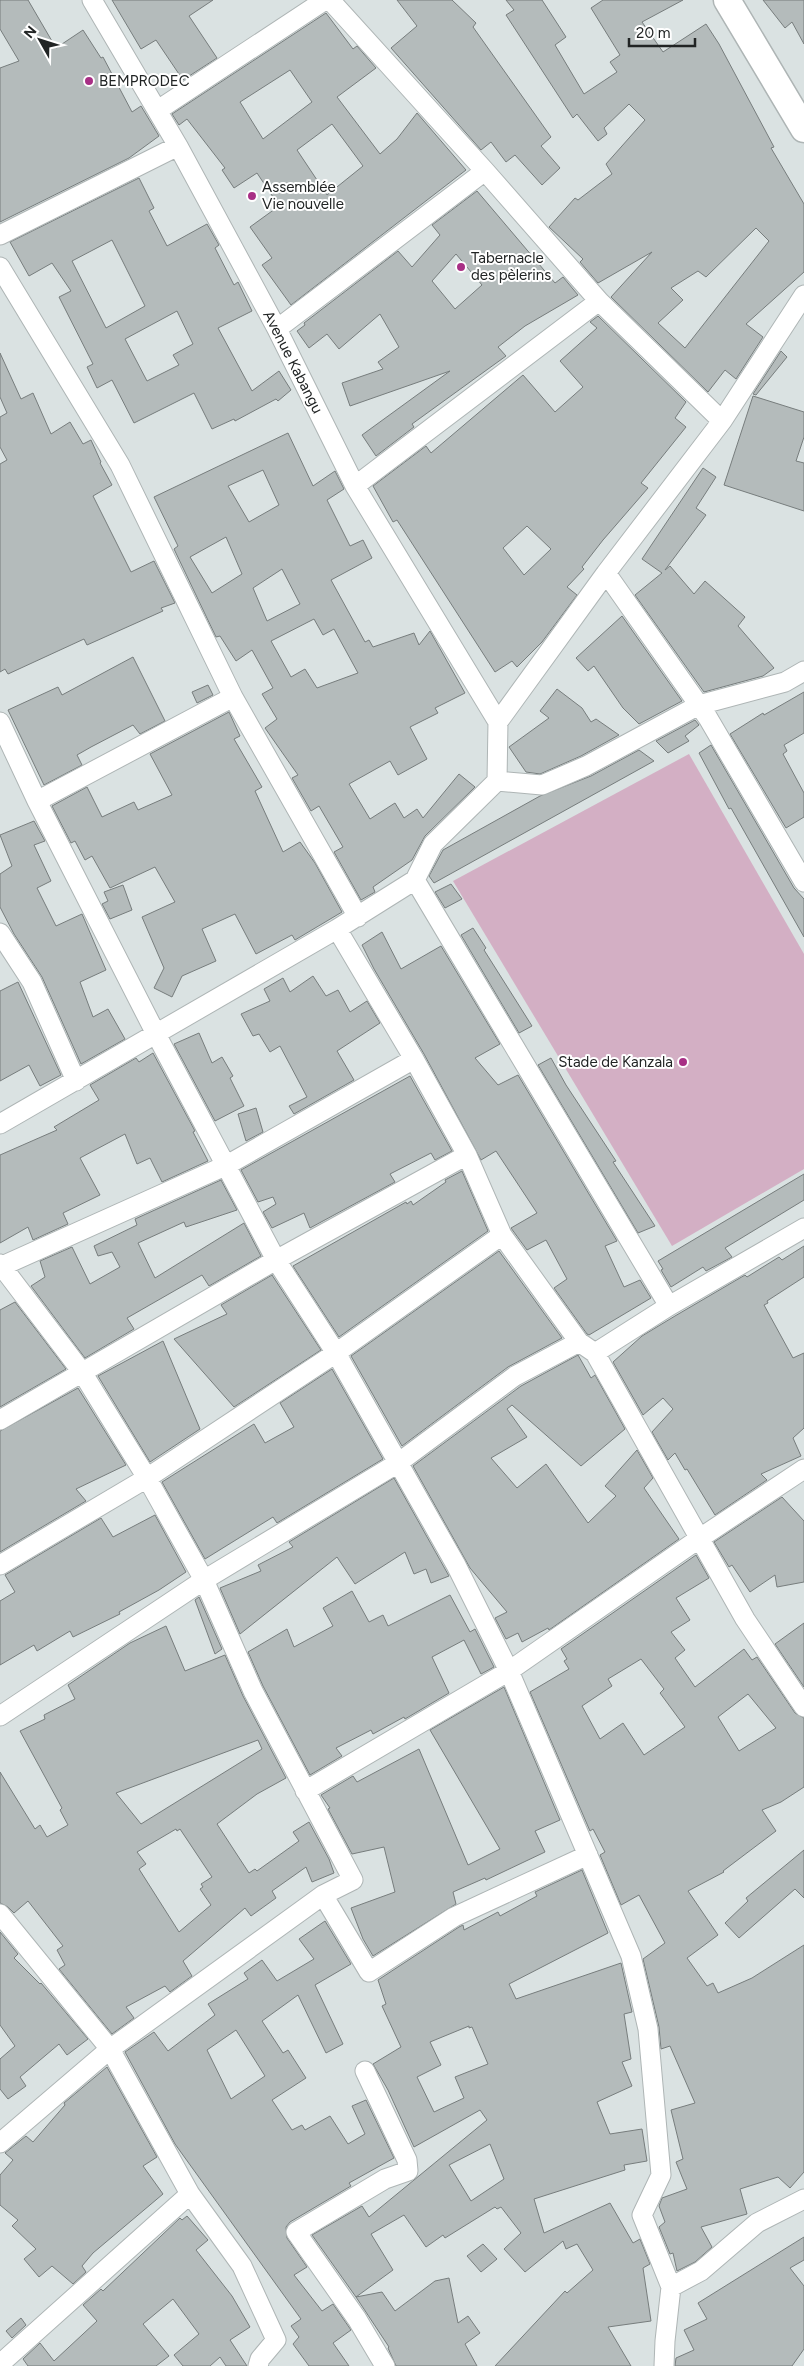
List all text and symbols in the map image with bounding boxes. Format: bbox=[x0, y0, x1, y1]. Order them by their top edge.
north arrow bbox=[15, 15, 65, 65]
scale bar bbox=[629, 15, 695, 47]
text: N bbox=[20, 23, 40, 42]
text: 20 m bbox=[636, 24, 670, 42]
place label: BEMPRODEC bbox=[99, 72, 190, 90]
marker: BEMPRODEC bbox=[83, 75, 95, 87]
place label: Assemblée Vie nouvelle bbox=[262, 178, 344, 213]
marker: Assemblée Vie nouvelle bbox=[246, 190, 258, 202]
place label: Tabernacle des pèlerins bbox=[471, 249, 551, 284]
marker: Tabernacle des pèlerins bbox=[455, 261, 467, 273]
street label: Avenue Kabangu bbox=[259, 308, 327, 416]
place label: Stade de Kanzala bbox=[558, 1053, 673, 1071]
marker: Stade de Kanzala bbox=[677, 1056, 689, 1068]

